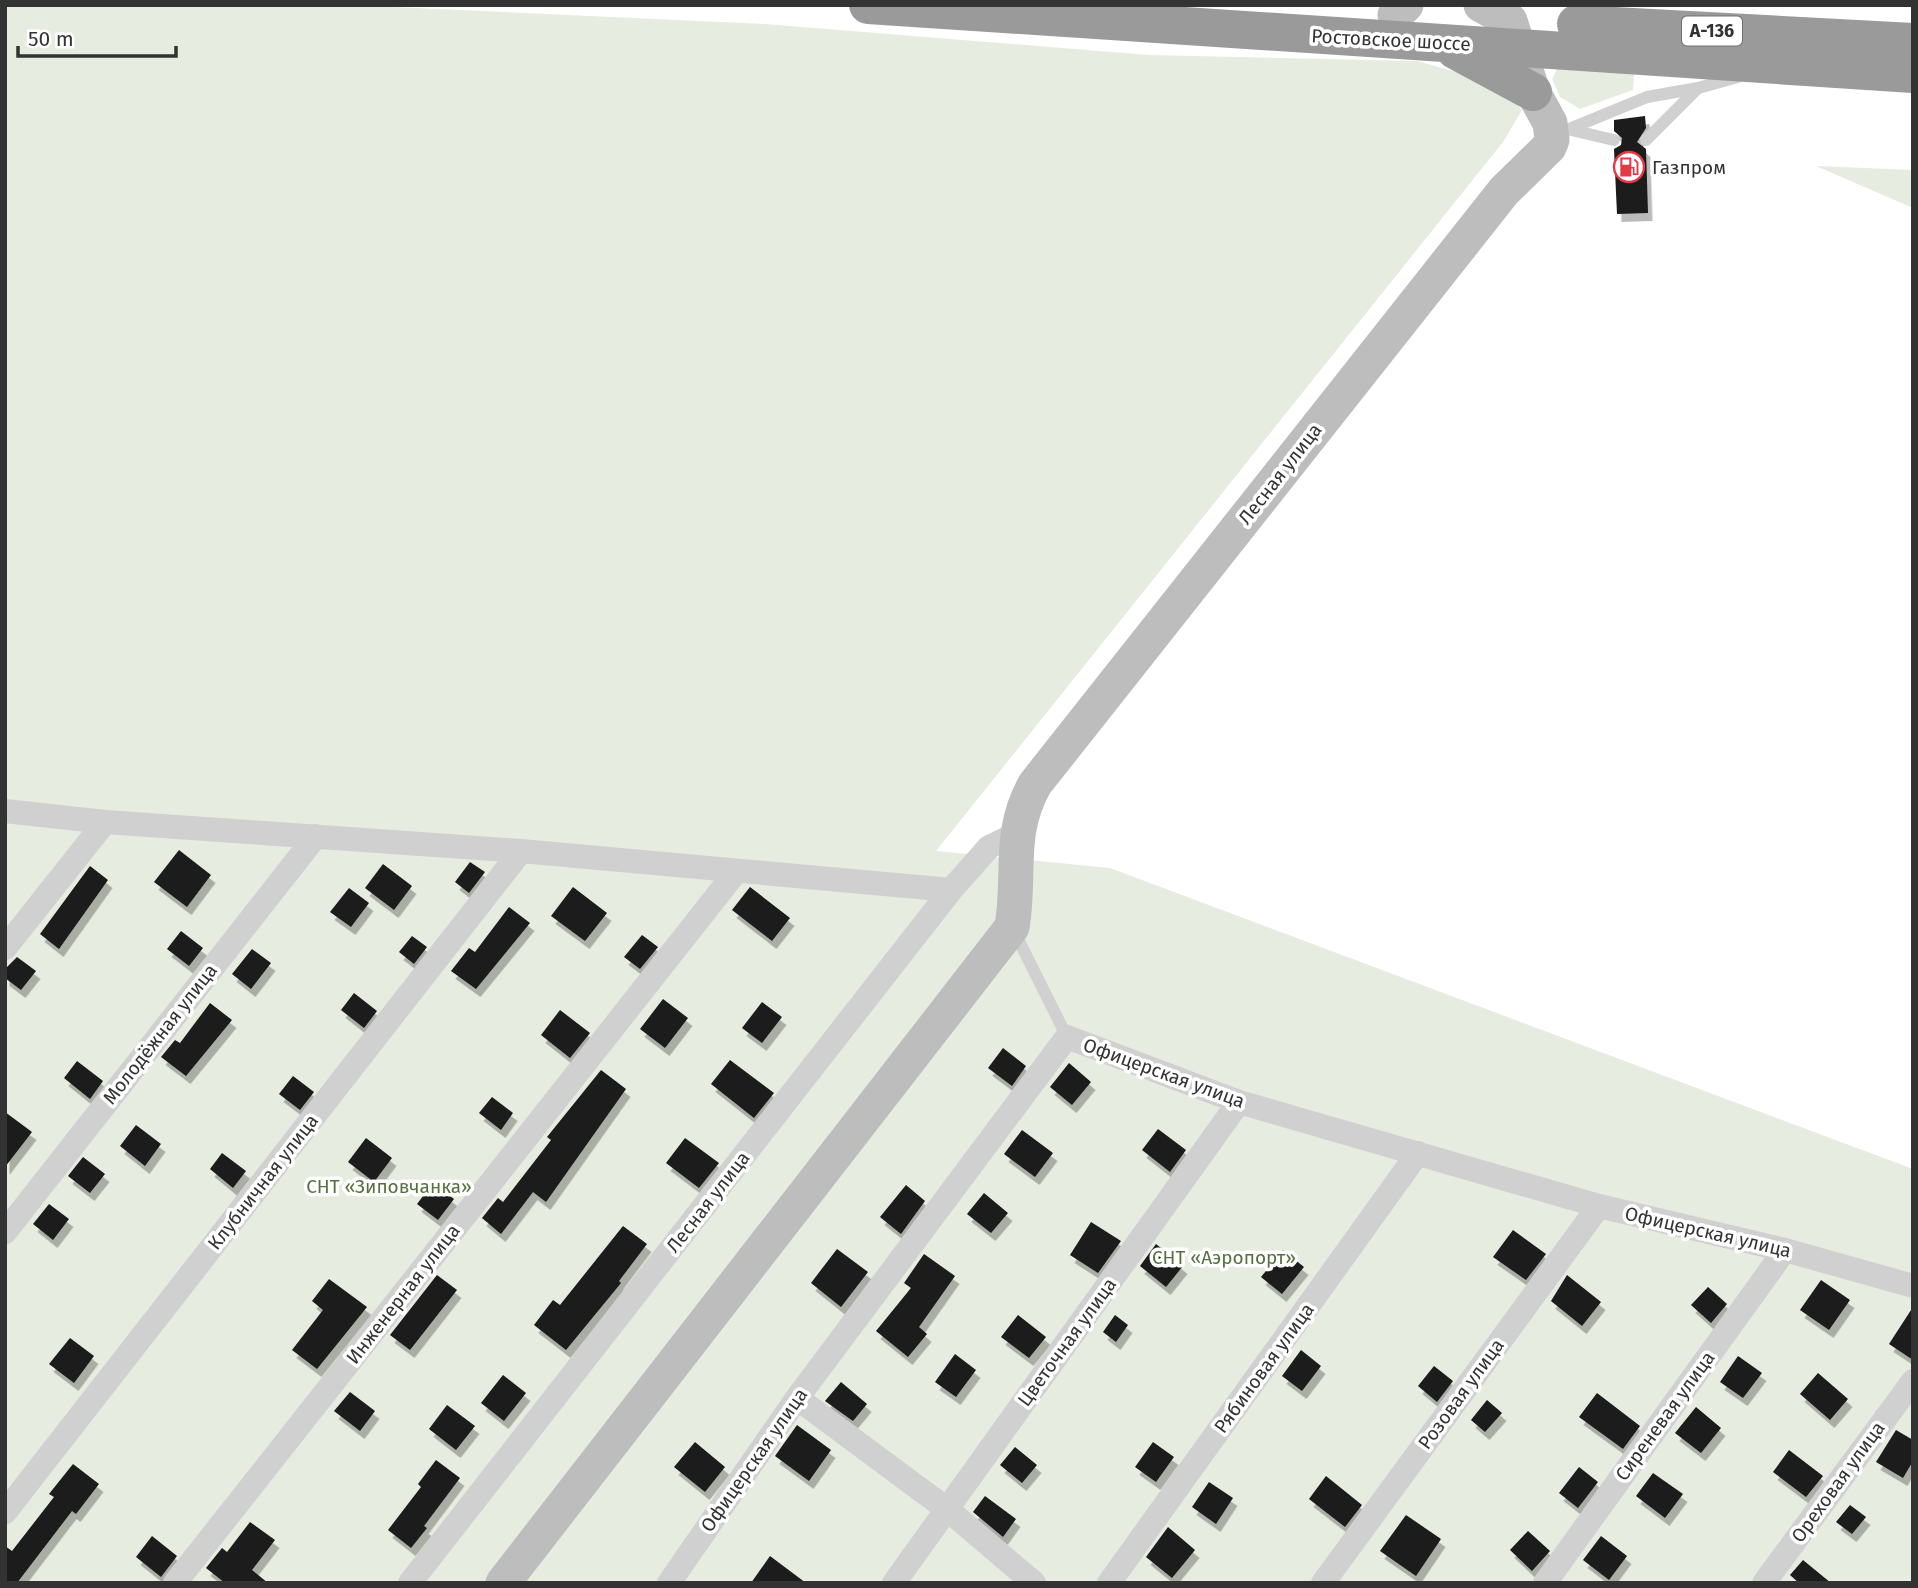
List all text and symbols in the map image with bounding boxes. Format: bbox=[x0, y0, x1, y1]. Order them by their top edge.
scale bar bbox=[18, 14, 175, 58]
road number: А-136 bbox=[1682, 16, 1742, 46]
street label: Ростовское шоссе bbox=[1311, 24, 1471, 56]
text: 50 m bbox=[28, 26, 74, 52]
fuel station icon: Газпром bbox=[1612, 150, 1646, 184]
place label: Газпром bbox=[1652, 156, 1726, 179]
street label: Лесная улица bbox=[1233, 419, 1327, 529]
street label: Молодёжная улица bbox=[98, 959, 222, 1109]
street label: Офицерская улица bbox=[1080, 1033, 1248, 1113]
street label: Клубничная улица bbox=[203, 1110, 323, 1254]
street label: Лесная улица bbox=[661, 1147, 755, 1257]
park label: СНТ «Зиповчанка» bbox=[306, 1175, 472, 1198]
street label: Офицерская улица bbox=[1623, 1202, 1793, 1262]
street label: Инженерная улица bbox=[341, 1220, 465, 1368]
park label: СНТ «Аэропорт» bbox=[1152, 1246, 1296, 1269]
street label: Цветочная улица bbox=[1013, 1273, 1121, 1411]
street label: Рябиновая улица bbox=[1209, 1299, 1319, 1437]
street label: Розовая улица bbox=[1413, 1334, 1509, 1454]
street label: Сиреневая улица bbox=[1610, 1347, 1720, 1485]
street label: Офицерская улица bbox=[696, 1384, 812, 1536]
street label: Ореховая улица bbox=[1786, 1417, 1890, 1547]

